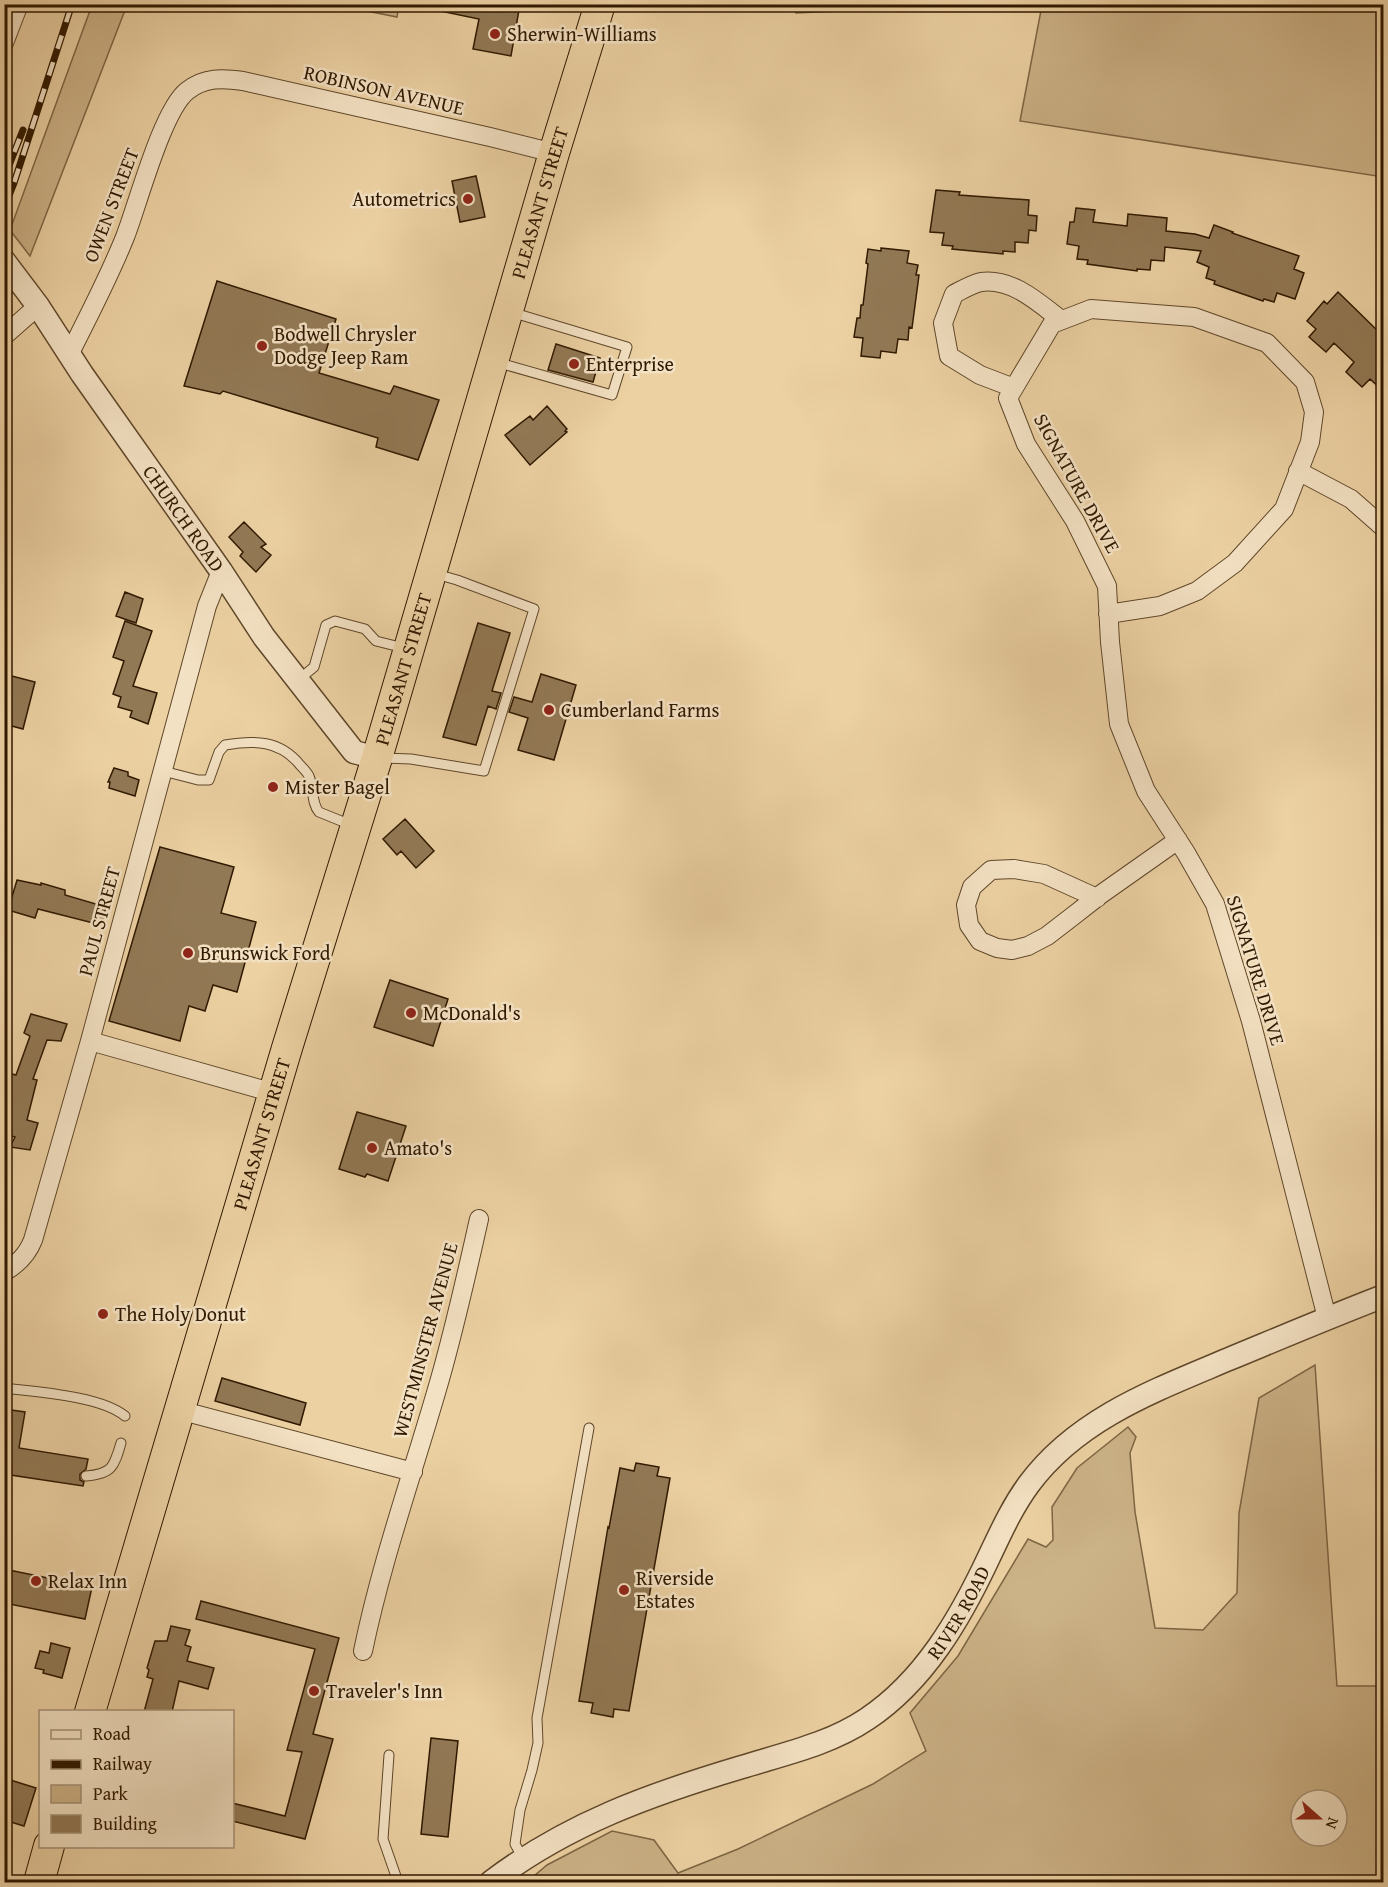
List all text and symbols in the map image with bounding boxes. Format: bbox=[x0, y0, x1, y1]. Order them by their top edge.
place label: Sherwin-Williams bbox=[507, 19, 657, 48]
marker: Sherwin-Williams bbox=[488, 27, 502, 41]
street label: ROBINSON AVENUE bbox=[301, 57, 467, 122]
street label: PLEASANT STREET bbox=[503, 123, 575, 282]
street label: OWEN STREET bbox=[75, 143, 146, 266]
place label: Autometrics bbox=[352, 184, 456, 213]
marker: Autometrics bbox=[461, 192, 475, 206]
place label: Bodwell Chrysler Dodge Jeep Ram bbox=[274, 319, 417, 371]
marker: Bodwell Chrysler Dodge Jeep Ram bbox=[255, 339, 269, 353]
place label: Enterprise bbox=[586, 349, 674, 378]
marker: Enterprise bbox=[567, 357, 581, 371]
street label: SIGNATURE DRIVE bbox=[1027, 408, 1128, 558]
street label: CHURCH ROAD bbox=[136, 459, 232, 577]
street label: PLEASANT STREET bbox=[367, 589, 439, 748]
place label: Cumberland Farms bbox=[561, 695, 719, 724]
marker: Cumberland Farms bbox=[542, 703, 556, 717]
place label: Mister Bagel bbox=[285, 772, 390, 801]
marker: Mister Bagel bbox=[266, 780, 280, 794]
street label: PAUL STREET bbox=[70, 863, 127, 979]
street label: SIGNATURE DRIVE bbox=[1220, 891, 1293, 1048]
place label: Brunswick Ford bbox=[200, 938, 331, 967]
marker: Brunswick Ford bbox=[181, 946, 195, 960]
place label: McDonald's bbox=[423, 998, 521, 1027]
marker: McDonald's bbox=[404, 1006, 418, 1020]
street label: PLEASANT STREET bbox=[225, 1054, 297, 1213]
place label: Amato's bbox=[384, 1133, 452, 1162]
marker: Amato's bbox=[365, 1141, 379, 1155]
street label: WESTMINSTER AVENUE bbox=[385, 1239, 465, 1441]
place label: The Holy Donut bbox=[115, 1299, 246, 1328]
marker: The Holy Donut bbox=[96, 1307, 110, 1321]
street label: RIVER ROAD bbox=[919, 1561, 997, 1665]
place label: Riverside Estates bbox=[636, 1563, 714, 1615]
place label: Relax Inn bbox=[48, 1566, 127, 1595]
marker: Relax Inn bbox=[29, 1574, 43, 1588]
marker: Riverside Estates bbox=[617, 1583, 631, 1597]
place label: Traveler's Inn bbox=[326, 1676, 443, 1705]
marker: Traveler's Inn bbox=[307, 1684, 321, 1698]
legend bbox=[39, 1710, 234, 1848]
text: Road bbox=[93, 1720, 131, 1747]
text: Railway bbox=[93, 1750, 152, 1777]
text: Park bbox=[93, 1780, 129, 1807]
north arrow bbox=[1289, 1788, 1349, 1848]
text: Building bbox=[93, 1810, 157, 1837]
text: N bbox=[1320, 1814, 1346, 1833]

